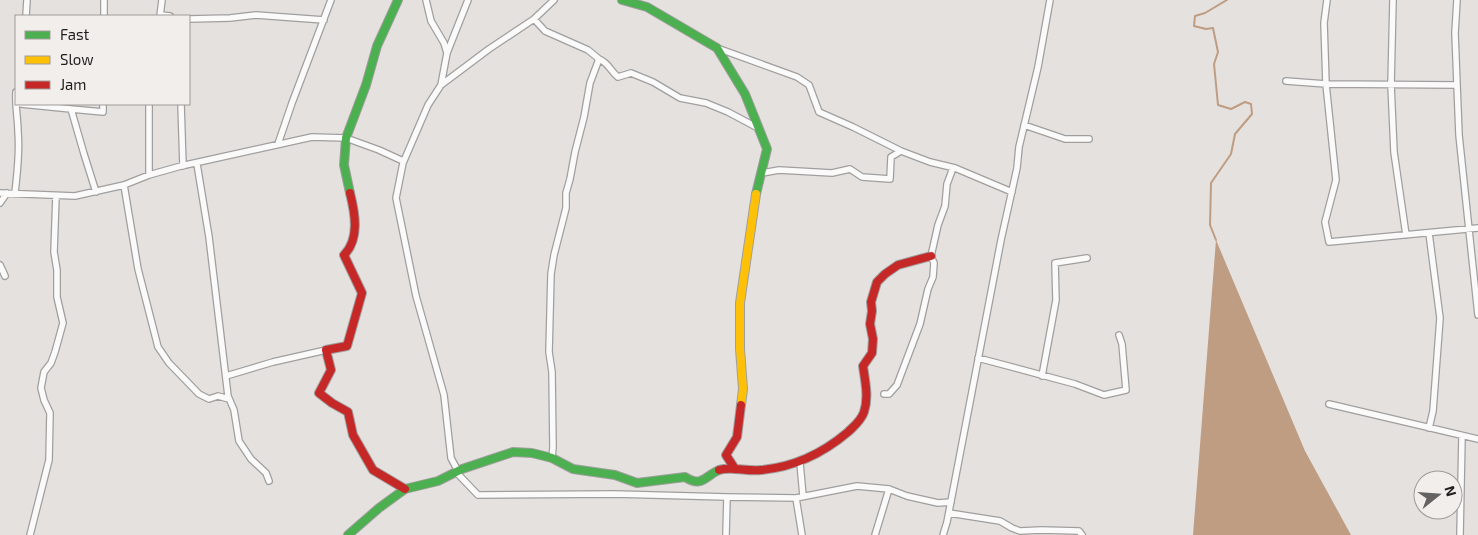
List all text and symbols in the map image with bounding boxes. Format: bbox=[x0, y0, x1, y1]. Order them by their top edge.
legend bbox=[15, 15, 190, 105]
text: Fast bbox=[60, 25, 90, 43]
text: Slow bbox=[60, 50, 94, 68]
text: Jam bbox=[60, 75, 86, 93]
north arrow bbox=[1413, 470, 1463, 520]
text: N bbox=[1441, 484, 1461, 498]

